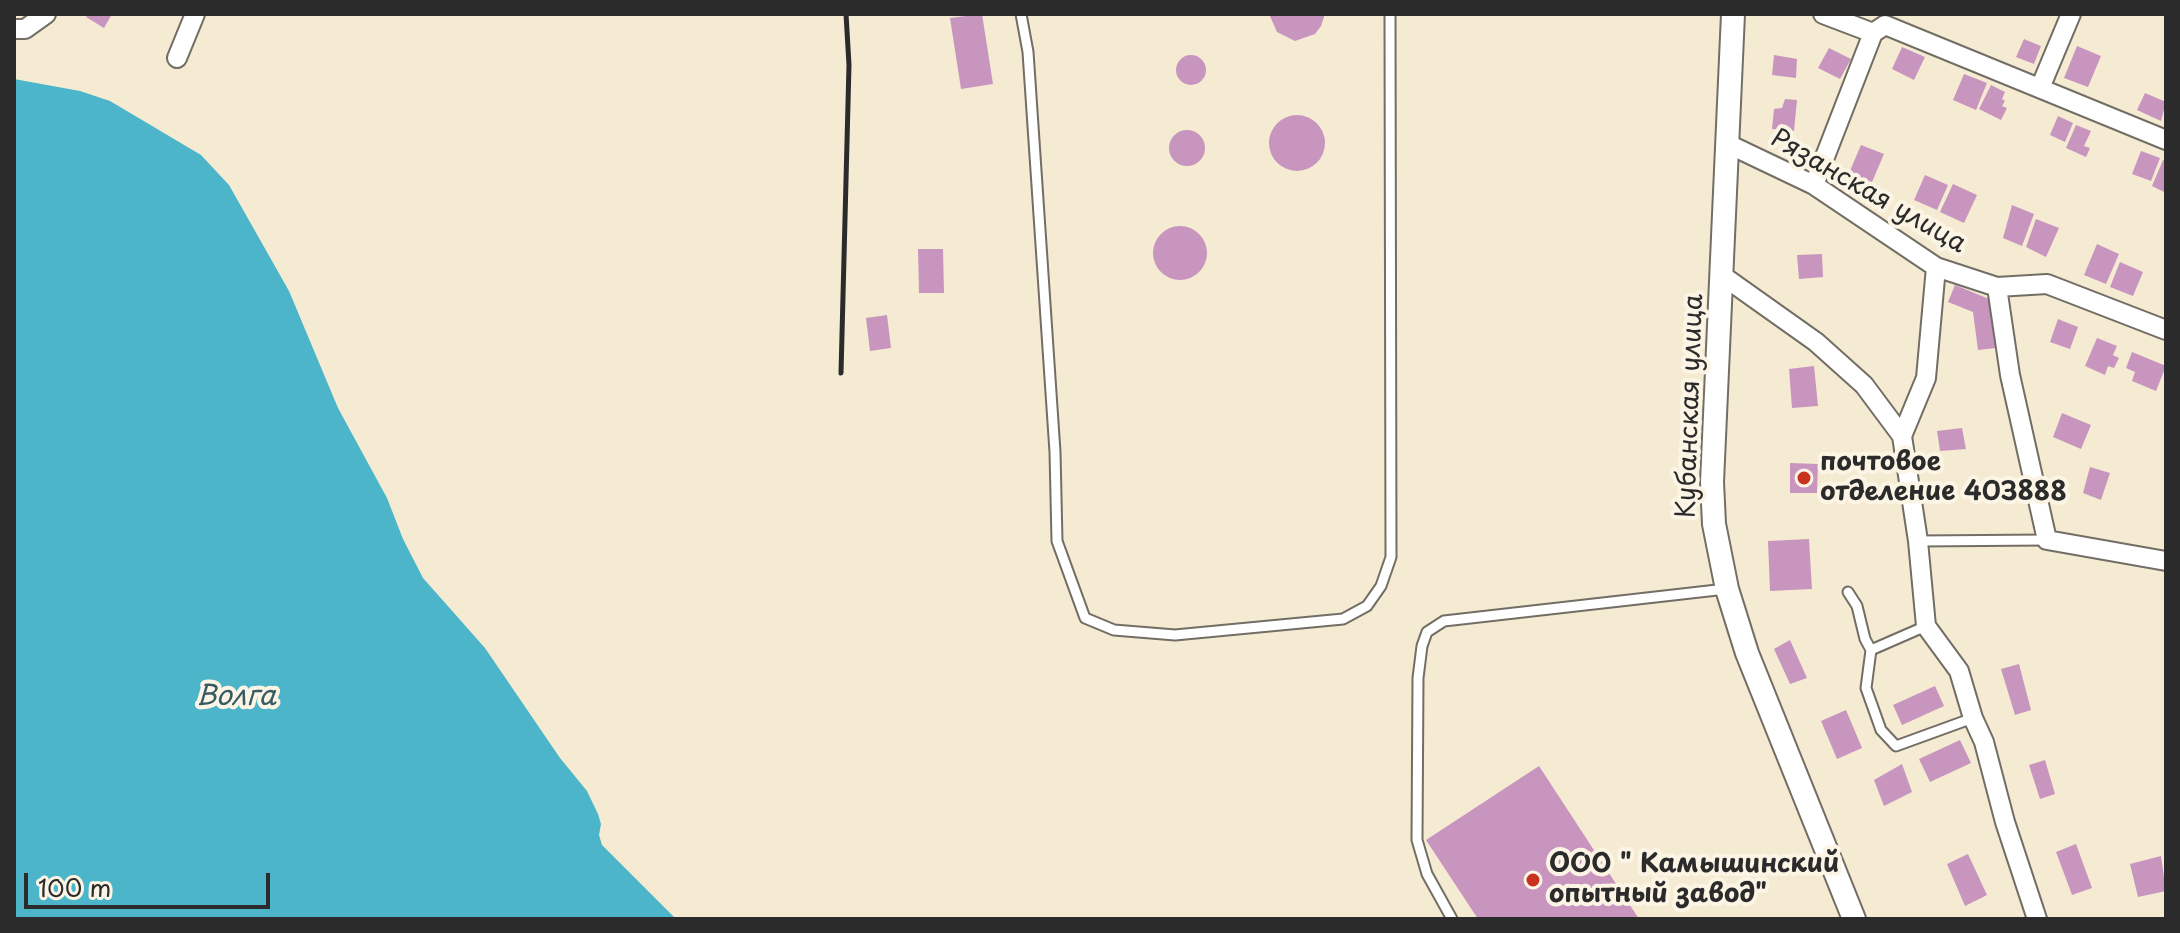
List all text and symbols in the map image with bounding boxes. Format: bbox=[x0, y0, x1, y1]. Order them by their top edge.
street label: Рязанская улица bbox=[1765, 123, 1971, 261]
street label: Кубанская улица bbox=[1671, 293, 1711, 519]
place label: почтовое отделение 403888 bbox=[1820, 447, 2067, 508]
marker: почтовое отделение 403888 bbox=[1795, 469, 1813, 487]
water label: Волга bbox=[196, 680, 276, 714]
place label: ООО " Камышинский опытный завод" bbox=[1549, 849, 1839, 910]
scale bar bbox=[28, 857, 274, 907]
text: 100 m bbox=[38, 869, 111, 905]
marker: ООО " Камышинский опытный завод" bbox=[1524, 871, 1542, 889]

